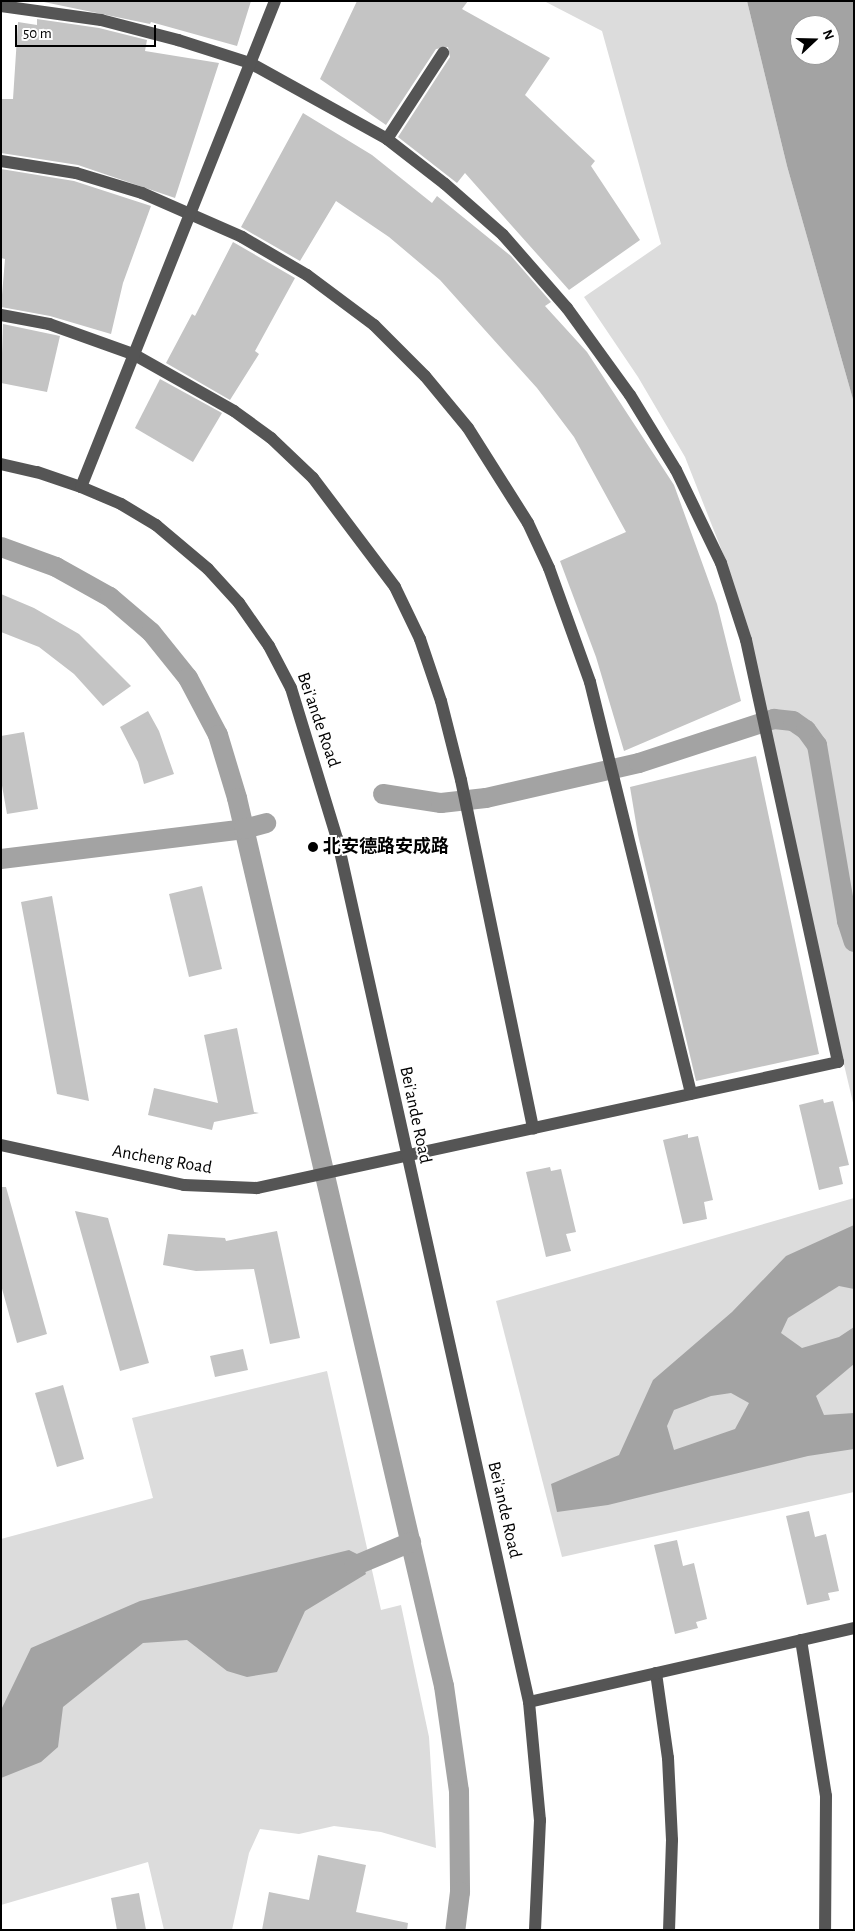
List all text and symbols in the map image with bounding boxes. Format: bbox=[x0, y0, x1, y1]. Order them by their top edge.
scale bar bbox=[18, 15, 159, 47]
north arrow bbox=[790, 15, 840, 65]
text: 50 m bbox=[23, 26, 52, 41]
text: N bbox=[820, 28, 836, 42]
street label: Bei'ande Road bbox=[292, 670, 344, 770]
place label: 北安德路安成路 bbox=[323, 836, 449, 858]
marker: 北安德路安成路 bbox=[307, 841, 319, 853]
street label: Bei'ande Road bbox=[394, 1064, 436, 1166]
street label: Ancheng Road bbox=[110, 1141, 214, 1179]
street label: Bei'ande Road bbox=[482, 1459, 526, 1561]

